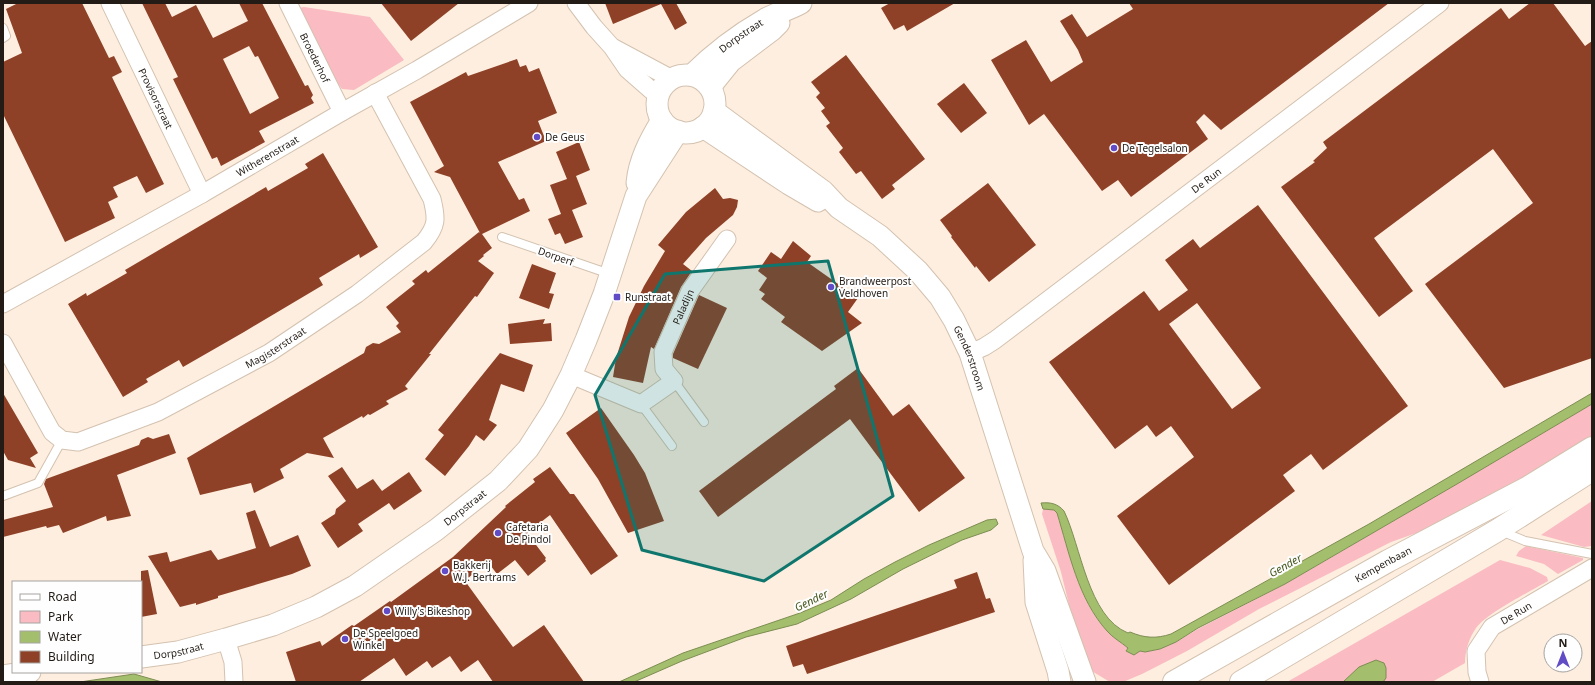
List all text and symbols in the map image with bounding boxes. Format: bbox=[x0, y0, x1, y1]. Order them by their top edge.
street label: Dorpstraat bbox=[716, 15, 766, 56]
street label: Broederhof bbox=[297, 30, 334, 85]
street label: Provisorstraat bbox=[135, 66, 177, 132]
place label: De Geus bbox=[545, 130, 585, 144]
street label: Witherenstraat bbox=[233, 132, 301, 180]
marker: De Geus bbox=[532, 132, 542, 142]
place label: De Tegelsalon bbox=[1122, 141, 1188, 155]
marker: De Tegelsalon bbox=[1109, 143, 1119, 153]
street label: De Run bbox=[1188, 164, 1224, 196]
street label: Dorperf bbox=[536, 243, 576, 269]
place label: Brandweerpost Veldhoven bbox=[839, 274, 912, 300]
marker: Brandweerpost Veldhoven bbox=[826, 282, 836, 292]
street label: Paladijn bbox=[669, 287, 697, 327]
place label: Runstraat bbox=[625, 290, 671, 304]
marker: Runstraat bbox=[612, 292, 622, 302]
street label: Magisterstraat bbox=[243, 323, 309, 371]
street label: Genderstroom bbox=[951, 323, 988, 392]
street label: Dorpstraat bbox=[440, 486, 489, 529]
place label: Cafetaria De Pindol bbox=[506, 520, 551, 546]
marker: Cafetaria De Pindol bbox=[493, 528, 503, 538]
street label: Kempenbaan bbox=[1352, 543, 1414, 585]
water label: Gender bbox=[1266, 550, 1305, 580]
place label: Bakkerij W.J. Bertrams bbox=[453, 558, 516, 584]
marker: Bakkerij W.J. Bertrams bbox=[440, 566, 450, 576]
legend bbox=[12, 581, 142, 673]
water label: Gender bbox=[792, 585, 831, 615]
text: Road bbox=[48, 588, 77, 605]
street label: De Run bbox=[1498, 598, 1534, 628]
place label: Willy's Bikeshop bbox=[395, 604, 470, 618]
marker: Willy's Bikeshop bbox=[382, 606, 392, 616]
text: Park bbox=[48, 608, 74, 625]
place label: De Speelgoed Winkel bbox=[353, 626, 418, 652]
text: Water bbox=[48, 628, 82, 645]
north arrow bbox=[1543, 633, 1583, 673]
marker: De Speelgoed Winkel bbox=[340, 634, 350, 644]
text: N bbox=[1559, 635, 1567, 650]
street label: Dorpstraat bbox=[152, 638, 205, 662]
text: Building bbox=[48, 648, 95, 665]

